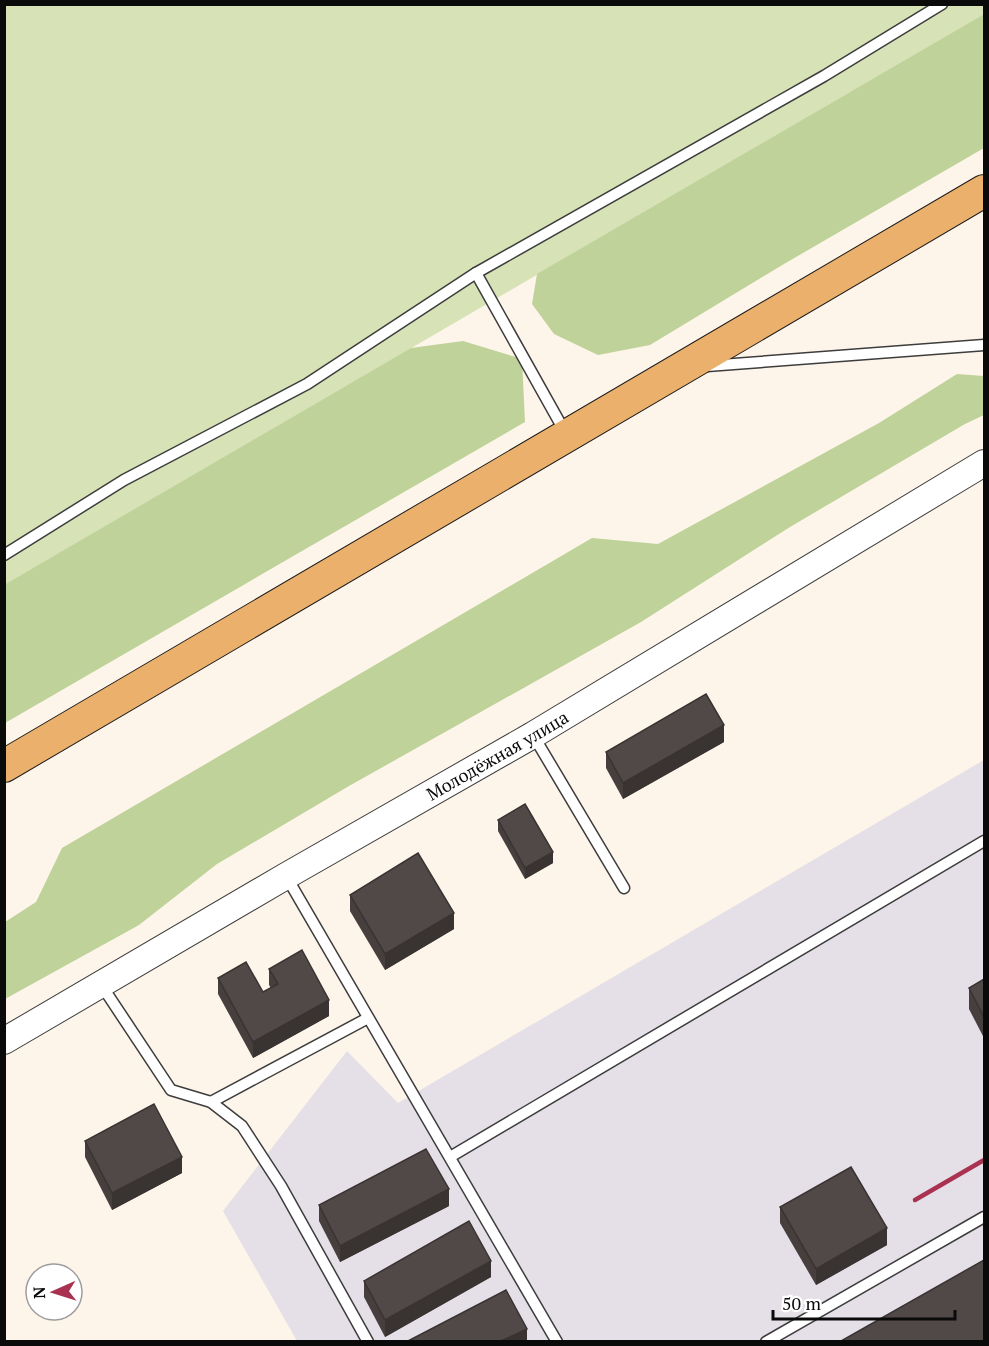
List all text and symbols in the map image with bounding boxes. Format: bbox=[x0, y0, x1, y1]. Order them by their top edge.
street label: Молодёжная улица bbox=[422, 705, 573, 806]
north arrow bbox=[24, 1262, 84, 1322]
scale bar bbox=[773, 1283, 954, 1321]
text: N bbox=[28, 1286, 50, 1299]
text: 50 m bbox=[782, 1291, 822, 1315]

